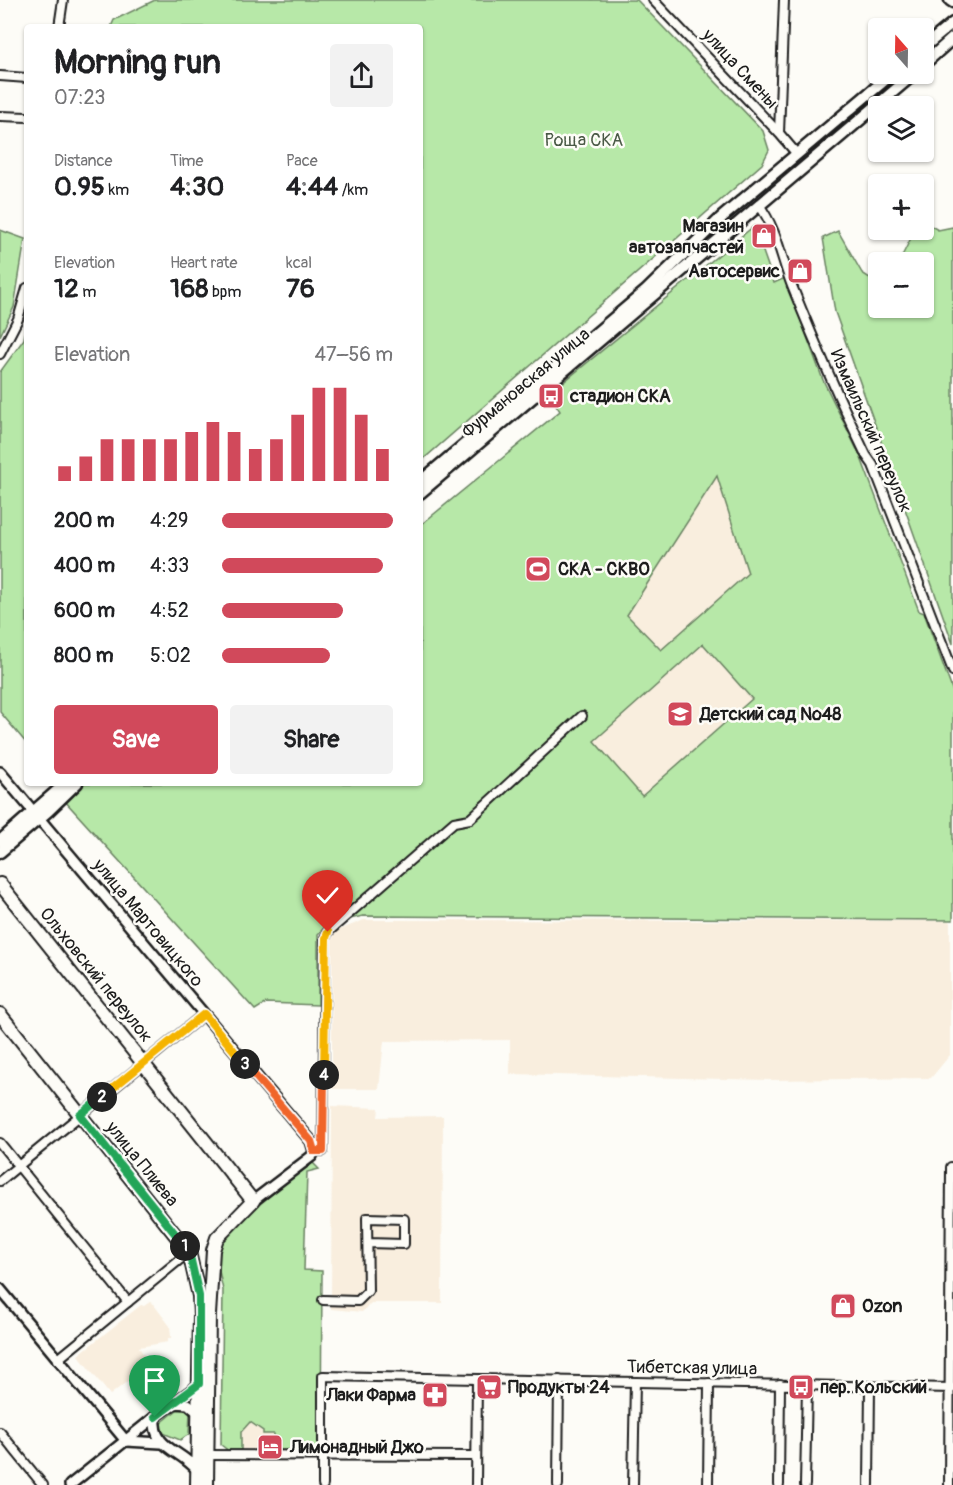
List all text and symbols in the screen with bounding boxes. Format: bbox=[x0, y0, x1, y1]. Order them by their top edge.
north arrow bbox=[868, 18, 934, 84]
map controls bbox=[868, 18, 934, 318]
street label: улица Смены bbox=[696, 23, 783, 114]
text: Morning run bbox=[54, 42, 221, 83]
button: share bbox=[330, 44, 393, 107]
text: 07:23 bbox=[54, 85, 105, 110]
button: layers bbox=[868, 96, 934, 162]
park label: Роща СКА bbox=[545, 129, 624, 152]
text: Distance bbox=[54, 151, 113, 171]
text: Time bbox=[170, 151, 203, 171]
text: Pace bbox=[286, 151, 318, 171]
text: 0.95 bbox=[54, 171, 105, 203]
text: 4:30 bbox=[170, 171, 224, 203]
text: 4:44 bbox=[286, 171, 338, 203]
button: + bbox=[868, 174, 934, 240]
text: km bbox=[105, 180, 129, 200]
text: /km bbox=[338, 180, 368, 200]
place label: Магазин автозапчастей bbox=[629, 215, 744, 259]
shop icon: Магазин автозапчастей bbox=[749, 221, 779, 251]
button: − bbox=[868, 252, 934, 318]
text: Elevation bbox=[54, 253, 115, 273]
text: Heart rate bbox=[170, 253, 237, 273]
text: kcal bbox=[286, 253, 312, 273]
shop icon: Автосервис bbox=[785, 256, 815, 286]
place label: Автосервис bbox=[688, 260, 780, 283]
text: 12 bbox=[54, 273, 79, 305]
text: 168 bbox=[170, 273, 208, 305]
text: 76 bbox=[286, 273, 315, 305]
text: m bbox=[79, 282, 96, 302]
text: bpm bbox=[208, 282, 242, 302]
street label: Фурмановская улица bbox=[457, 323, 595, 443]
text: Elevation bbox=[54, 342, 130, 367]
text: 47–56 m bbox=[314, 342, 393, 367]
street label: Измаильский переулок bbox=[825, 346, 917, 516]
bus stop icon: стадион СКА bbox=[536, 381, 566, 411]
place label: стадион СКА bbox=[569, 385, 671, 408]
text: 200 m bbox=[54, 508, 115, 533]
text: 4:29 bbox=[150, 508, 188, 533]
text: 400 m bbox=[54, 553, 115, 578]
text: 4:33 bbox=[150, 553, 189, 578]
sports icon: СКА - СКВО bbox=[523, 554, 553, 584]
place label: СКА - СКВО bbox=[558, 558, 650, 581]
text: 600 m bbox=[54, 598, 115, 623]
text: 4:52 bbox=[150, 598, 189, 623]
text: 800 m bbox=[54, 643, 114, 668]
text: 5:02 bbox=[150, 643, 191, 668]
school or university icon: Детский сад №48 bbox=[665, 699, 695, 729]
place label: Детский сад №48 bbox=[699, 703, 841, 726]
button: Save bbox=[54, 705, 218, 774]
button: Share bbox=[230, 705, 393, 774]
street label: улица Мартовицкого bbox=[87, 853, 208, 992]
pin bbox=[302, 870, 353, 932]
icon: check bbox=[311, 879, 344, 912]
street label: Ольховский переулок bbox=[34, 903, 158, 1047]
pin: 3 bbox=[230, 1049, 260, 1079]
text: 3 bbox=[241, 1054, 249, 1074]
pin: 4 bbox=[309, 1060, 339, 1090]
text: 4 bbox=[319, 1065, 329, 1085]
pin: 2 bbox=[87, 1082, 117, 1112]
text: 2 bbox=[98, 1087, 106, 1107]
street label: улица Плиева bbox=[100, 1116, 183, 1211]
pin: 1 bbox=[170, 1231, 200, 1261]
text: 1 bbox=[182, 1236, 188, 1256]
shop icon: Ozon bbox=[828, 1291, 858, 1321]
place label: Ozon bbox=[862, 1295, 902, 1318]
pin bbox=[129, 1355, 180, 1417]
street label: Тибетская улица bbox=[627, 1355, 757, 1381]
icon: arrive bbox=[138, 1364, 171, 1397]
supermarket icon: Продукты 24 bbox=[474, 1372, 504, 1402]
bus stop icon: пер. Кольский bbox=[786, 1372, 816, 1402]
place label: Продукты 24 bbox=[508, 1376, 610, 1399]
place label: пер. Кольский bbox=[820, 1376, 927, 1399]
pharmacy icon: Лаки Фарма bbox=[420, 1380, 450, 1410]
place label: Лаки Фарма bbox=[325, 1384, 417, 1407]
hotel icon: Лимонадный Джо bbox=[255, 1432, 285, 1462]
place label: Лимонадный Джо bbox=[289, 1436, 424, 1459]

